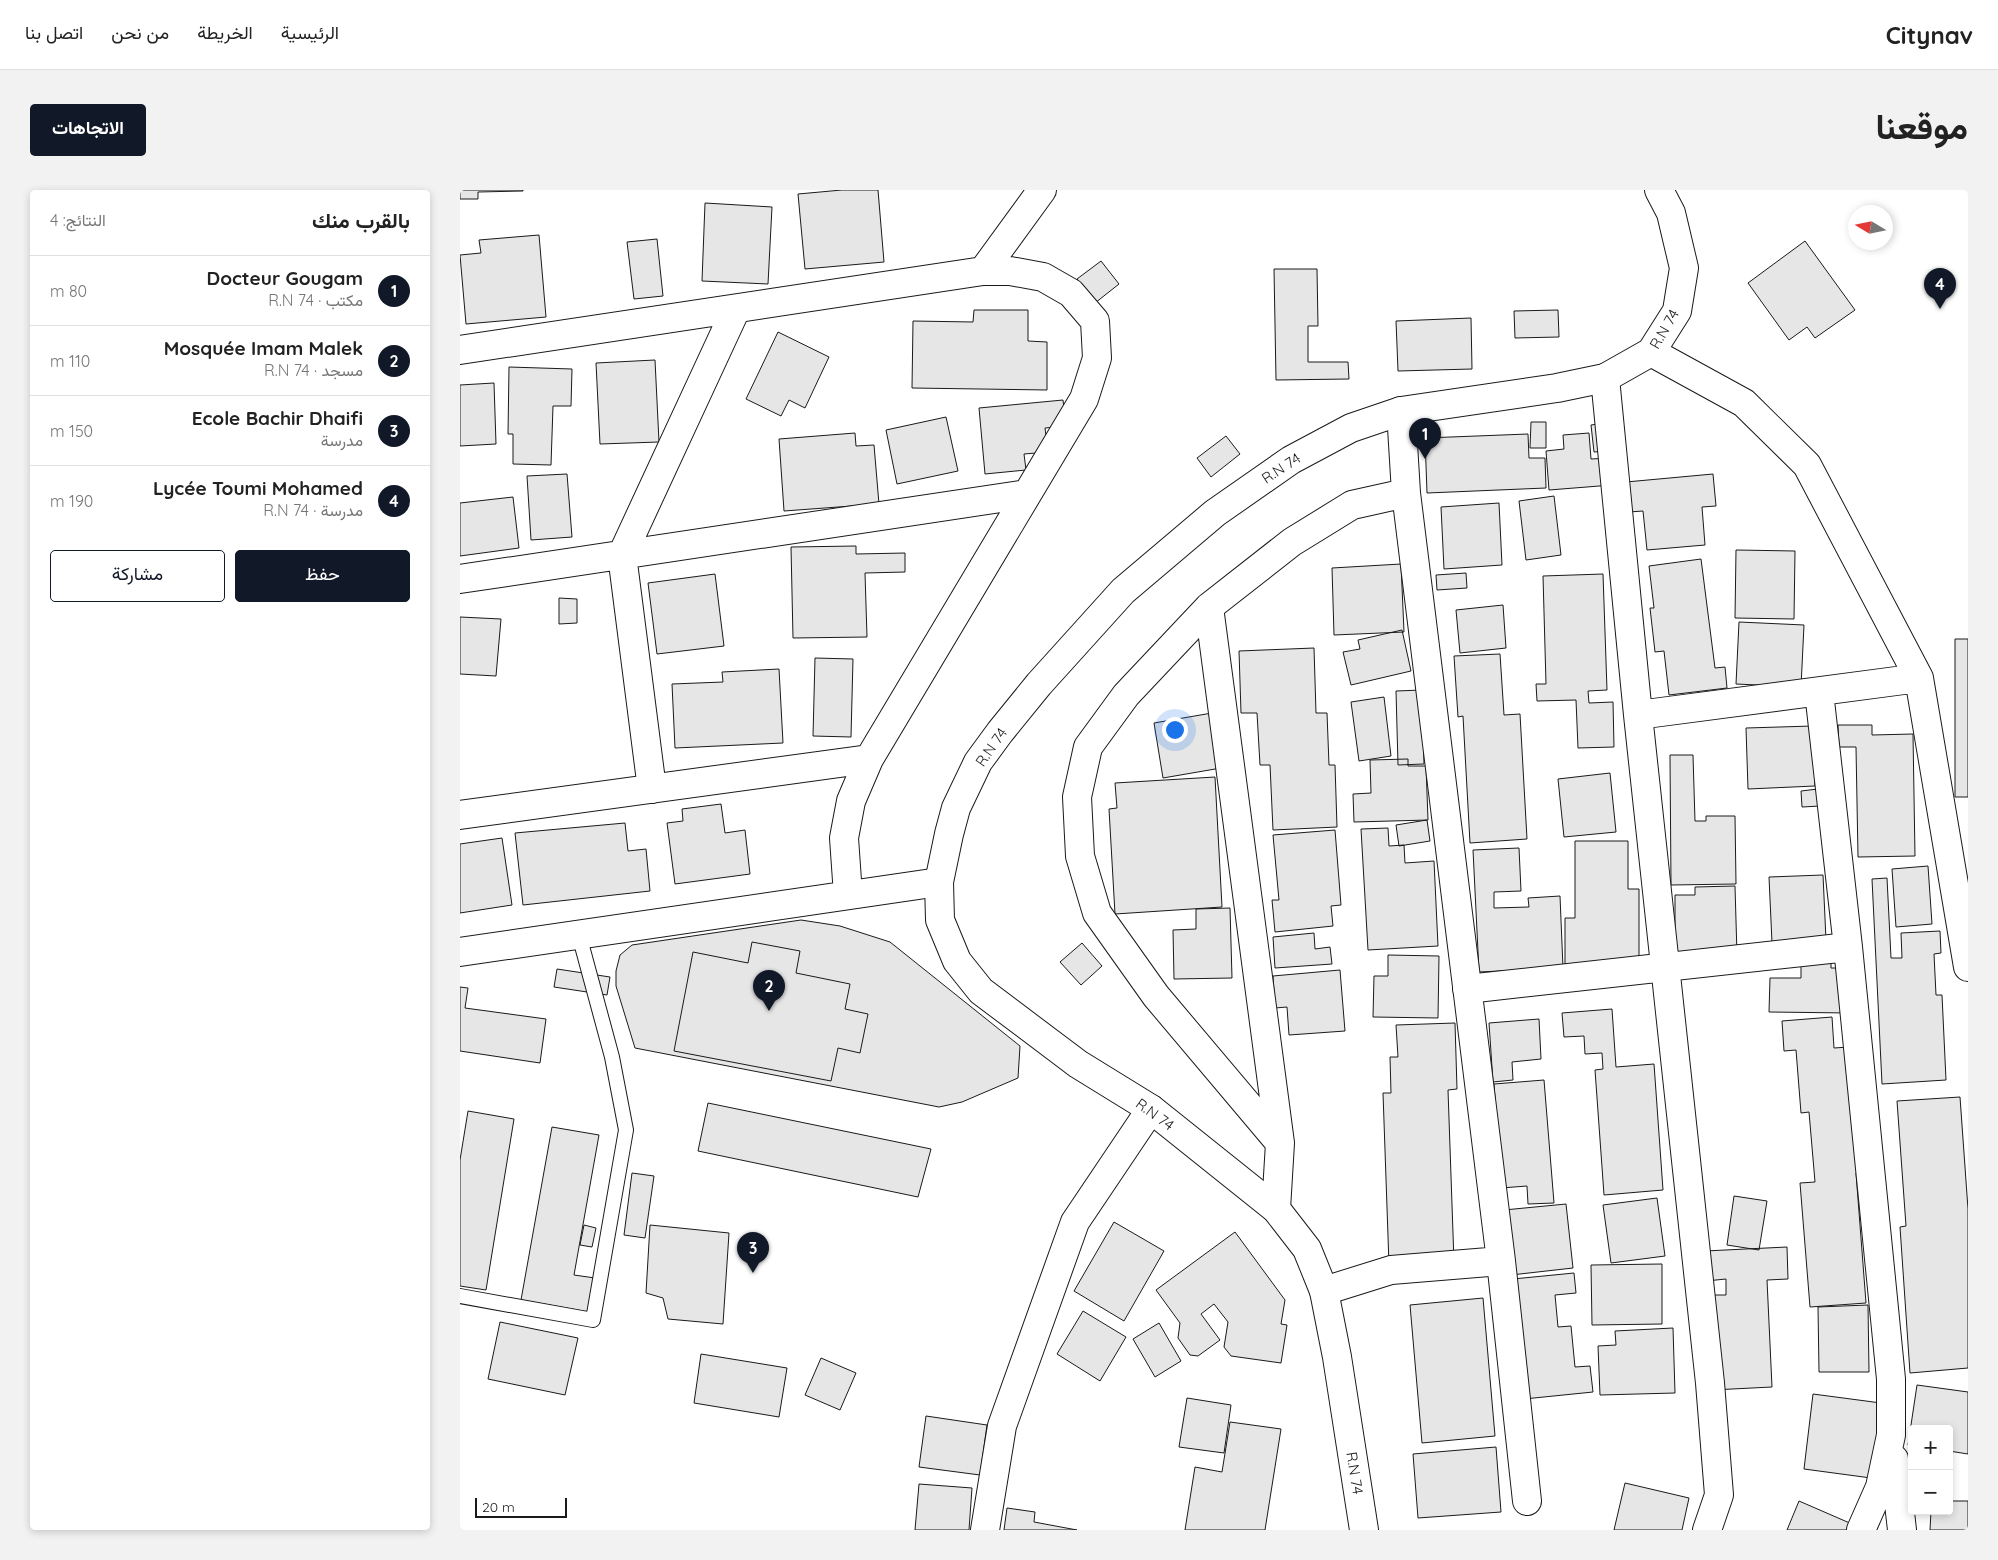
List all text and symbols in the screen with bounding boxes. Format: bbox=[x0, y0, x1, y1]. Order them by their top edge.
text: Citynav bbox=[1886, 20, 1973, 50]
text: اتصل بنا bbox=[25, 21, 83, 44]
text: من نحن bbox=[111, 21, 169, 44]
text: الخريطة bbox=[197, 21, 253, 44]
text: الرئيسية bbox=[281, 21, 339, 44]
button: الاتجاهات bbox=[30, 104, 146, 156]
text: موقعنا bbox=[1875, 104, 1968, 148]
north arrow bbox=[1848, 205, 1893, 250]
text: بالقرب منك bbox=[312, 207, 410, 233]
text: النتائج: 4 bbox=[50, 210, 106, 230]
text: Docteur Gougam bbox=[206, 266, 363, 290]
pin: 4 bbox=[1924, 268, 1956, 309]
text: 80 m bbox=[50, 281, 87, 301]
text: 1 bbox=[391, 281, 397, 301]
text: مكتب · R.N 74 bbox=[268, 290, 363, 310]
street label: R.N 74 bbox=[1645, 306, 1683, 352]
text: Mosquée Imam Malek bbox=[164, 336, 363, 360]
text: 110 m bbox=[50, 351, 90, 371]
text: 2 bbox=[389, 351, 399, 371]
text: مسجد · R.N 74 bbox=[264, 360, 363, 380]
text: Ecole Bachir Dhaifi bbox=[192, 406, 363, 430]
pin: 1 bbox=[1409, 418, 1441, 459]
text: 150 m bbox=[50, 421, 93, 441]
text: 3 bbox=[390, 421, 398, 441]
text: مدرسة bbox=[321, 430, 363, 450]
street label: R.N 74 bbox=[1258, 448, 1304, 488]
text: Lycée Toumi Mohamed bbox=[153, 476, 363, 500]
text: 190 m bbox=[50, 491, 93, 511]
text: 4 bbox=[389, 491, 399, 511]
text: مدرسة · R.N 74 bbox=[263, 500, 363, 520]
button: مشاركة bbox=[50, 550, 225, 602]
button: حفظ bbox=[235, 550, 410, 602]
your location bbox=[1162, 717, 1188, 743]
street label: R.N 74 bbox=[971, 724, 1011, 770]
pin: 2 bbox=[753, 970, 785, 1011]
street label: R.N 74 bbox=[1132, 1094, 1178, 1134]
pin: 3 bbox=[737, 1232, 769, 1273]
map controls bbox=[1908, 1425, 1953, 1515]
button: + bbox=[1908, 1425, 1953, 1470]
street label: R.N 74 bbox=[1342, 1450, 1368, 1496]
button: − bbox=[1908, 1470, 1953, 1515]
scale bar bbox=[475, 1495, 568, 1518]
text: 20 m bbox=[482, 1498, 515, 1516]

